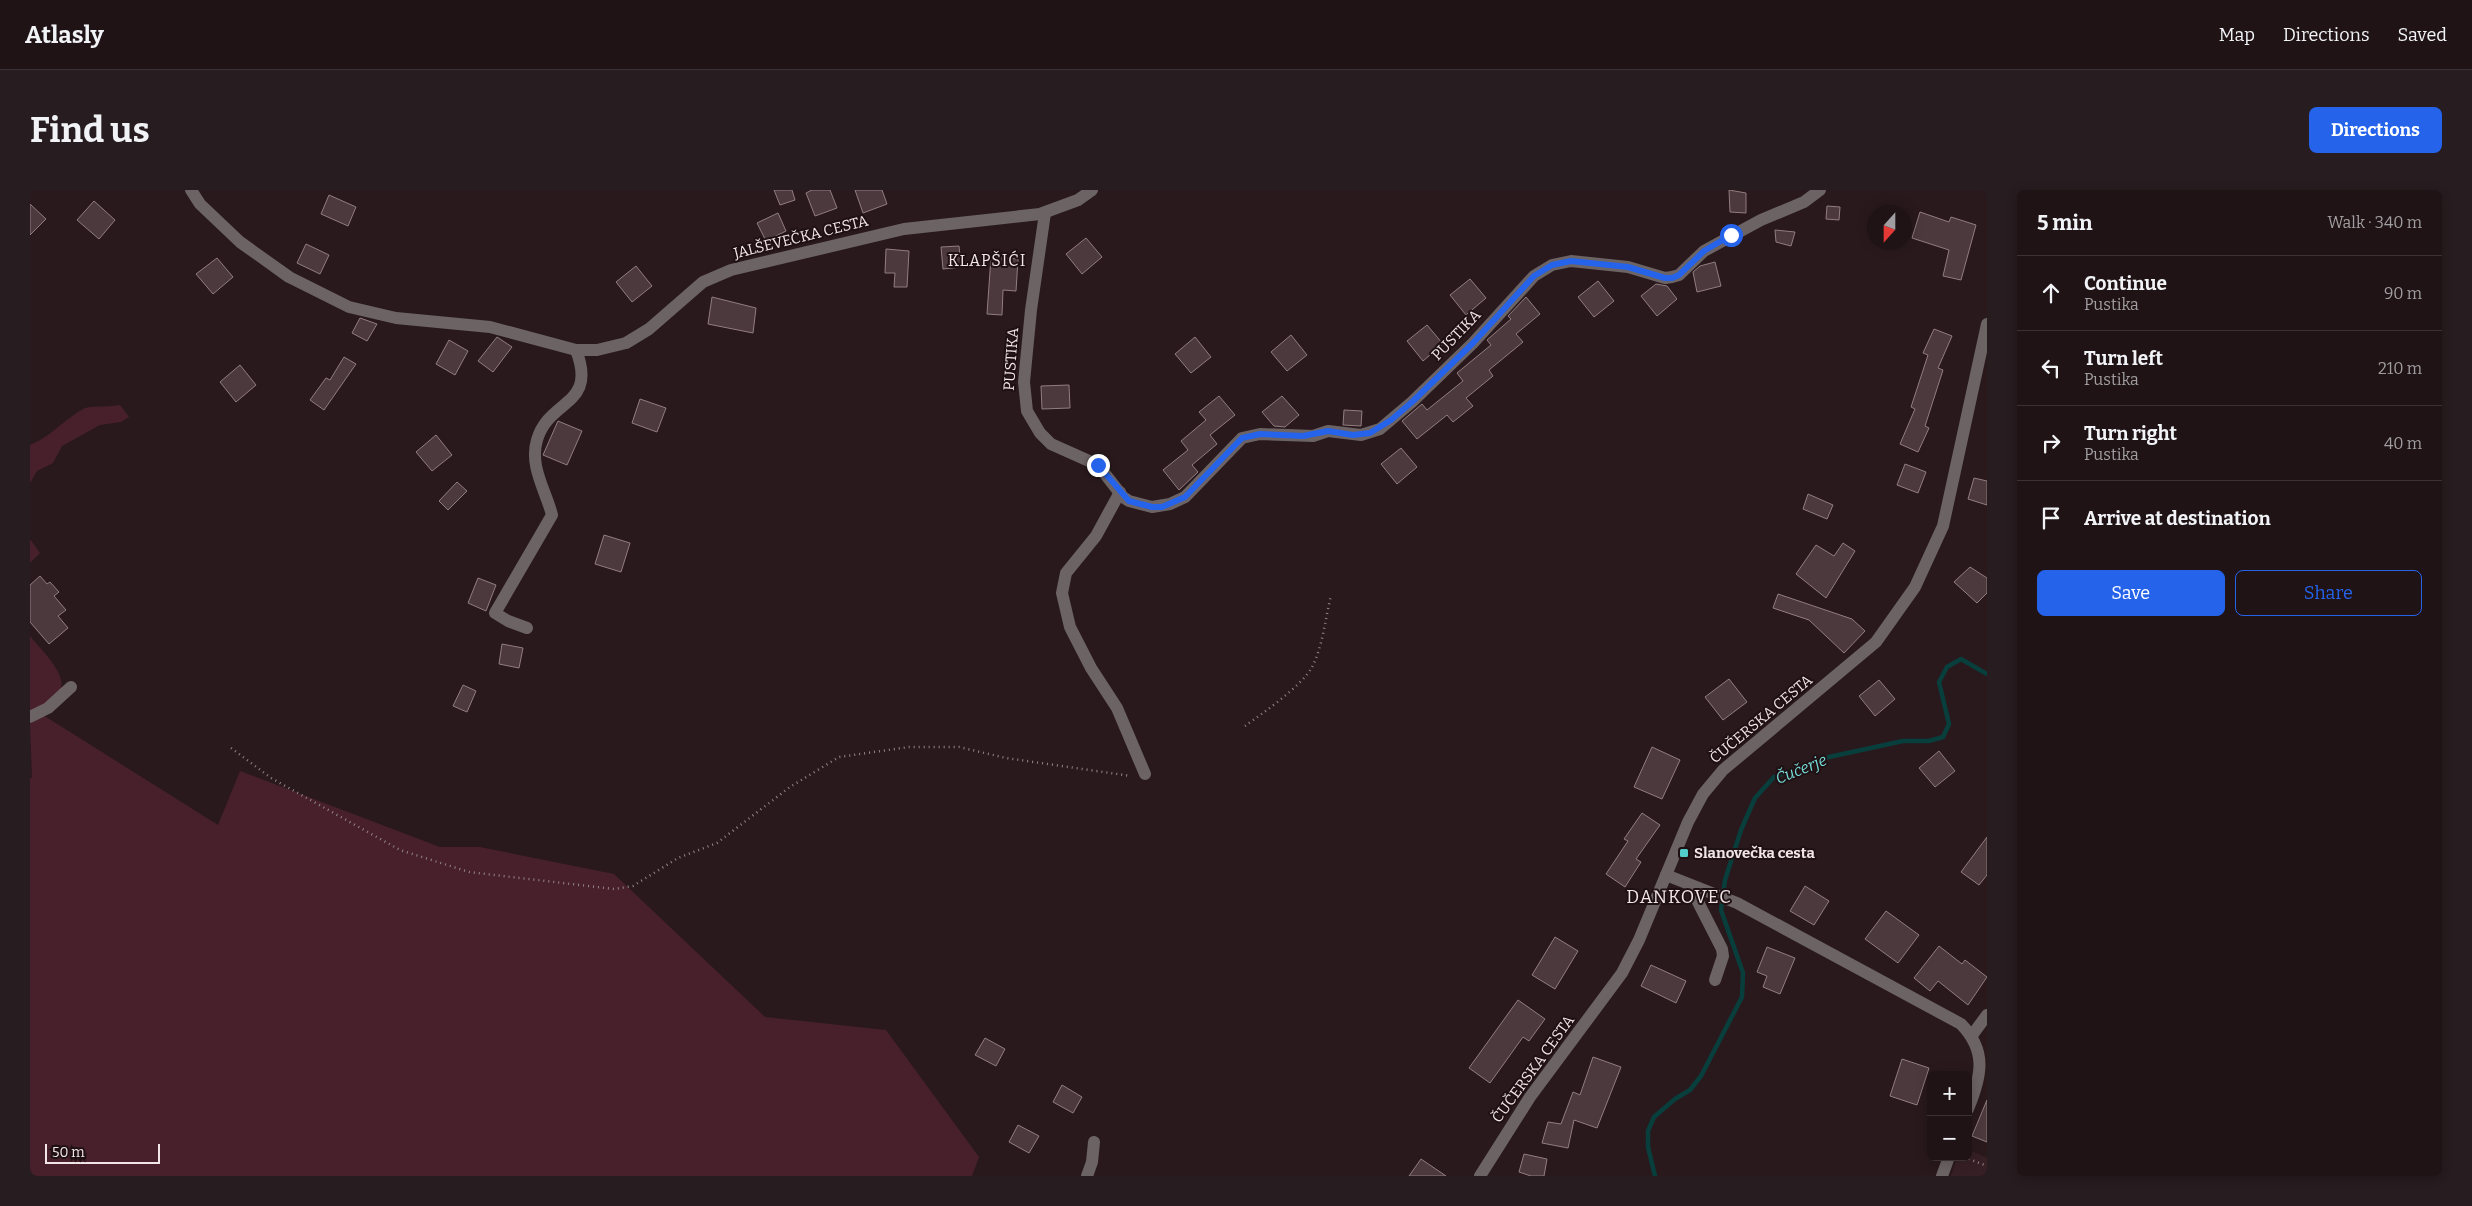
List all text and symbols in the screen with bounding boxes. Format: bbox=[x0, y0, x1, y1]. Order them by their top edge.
text: Atlasly bbox=[25, 21, 104, 49]
text: Map bbox=[2219, 24, 2255, 46]
text: Directions bbox=[2283, 24, 2370, 46]
text: Saved bbox=[2398, 24, 2447, 46]
button: Directions bbox=[2309, 107, 2442, 153]
text: Find us bbox=[30, 109, 150, 151]
north arrow bbox=[1867, 205, 1912, 250]
text: 5 min bbox=[2037, 210, 2093, 236]
street label: JALŠEVEČKA CESTA bbox=[731, 211, 871, 263]
text: Walk · 340 m bbox=[2328, 213, 2422, 232]
route start bbox=[1720, 224, 1743, 247]
district label: KLAPŠIĆI bbox=[948, 250, 1026, 270]
text: Continue bbox=[2084, 272, 2167, 295]
icon: ahead bbox=[2037, 279, 2065, 307]
text: 90 m bbox=[2384, 284, 2422, 303]
text: Pustika bbox=[2084, 295, 2139, 314]
street label: PUSTIKA bbox=[1428, 306, 1485, 364]
street label: PUSTIKA bbox=[1000, 326, 1022, 391]
text: Turn left bbox=[2084, 347, 2163, 370]
icon: left bbox=[2037, 354, 2065, 382]
text: 210 m bbox=[2378, 359, 2422, 378]
text: Pustika bbox=[2084, 370, 2139, 389]
text: Turn right bbox=[2084, 422, 2177, 445]
icon: right bbox=[2037, 429, 2065, 457]
text: 40 m bbox=[2384, 434, 2422, 453]
text: Pustika bbox=[2084, 445, 2139, 464]
route end bbox=[1087, 454, 1110, 477]
icon: arrive bbox=[2037, 504, 2065, 532]
text: Arrive at destination bbox=[2084, 507, 2271, 530]
button: Save bbox=[2037, 570, 2225, 616]
button: Share bbox=[2235, 570, 2422, 616]
street label: ČUČERSKA CESTA bbox=[1706, 671, 1816, 767]
water label: Čučerje bbox=[1772, 749, 1829, 788]
place label: Slanovečka cesta bbox=[1694, 844, 1816, 862]
marker: Slanovečka cesta bbox=[1678, 847, 1690, 859]
district label: DANKOVEC bbox=[1626, 886, 1732, 908]
street label: ČUČERSKA CESTA bbox=[1488, 1011, 1578, 1126]
map controls bbox=[1927, 1071, 1972, 1161]
button: + bbox=[1927, 1071, 1972, 1116]
button: − bbox=[1927, 1116, 1972, 1161]
scale bar bbox=[45, 1141, 160, 1164]
text: 50 m bbox=[52, 1144, 85, 1161]

